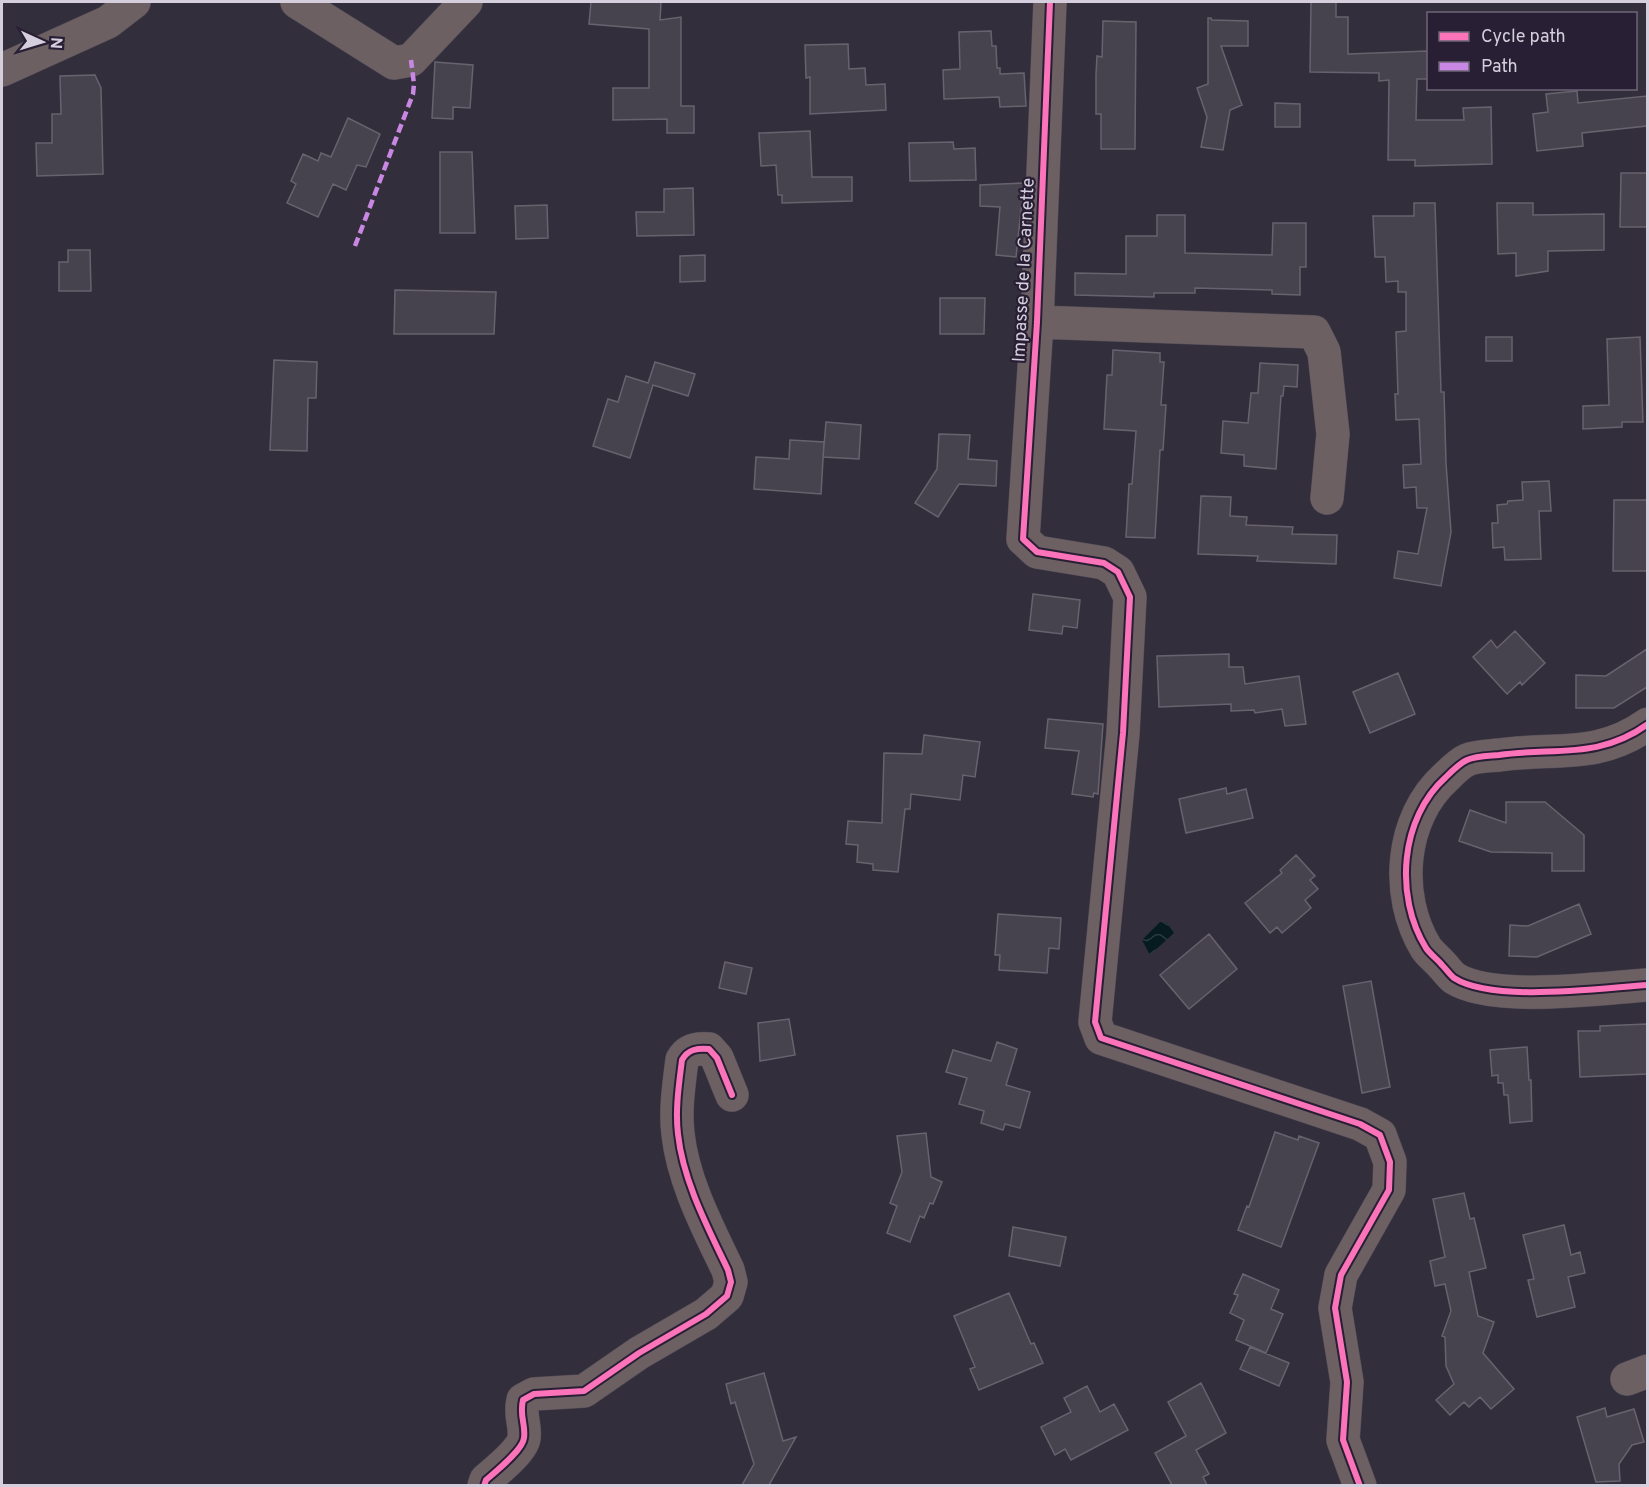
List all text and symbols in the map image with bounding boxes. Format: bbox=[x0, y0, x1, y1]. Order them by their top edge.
north arrow bbox=[12, 12, 72, 72]
legend bbox=[1427, 12, 1637, 90]
text: Cycle path bbox=[1481, 26, 1566, 49]
text: N bbox=[45, 36, 65, 49]
text: Path bbox=[1481, 56, 1518, 79]
street label: Impasse de la Carnette bbox=[1008, 177, 1041, 363]

